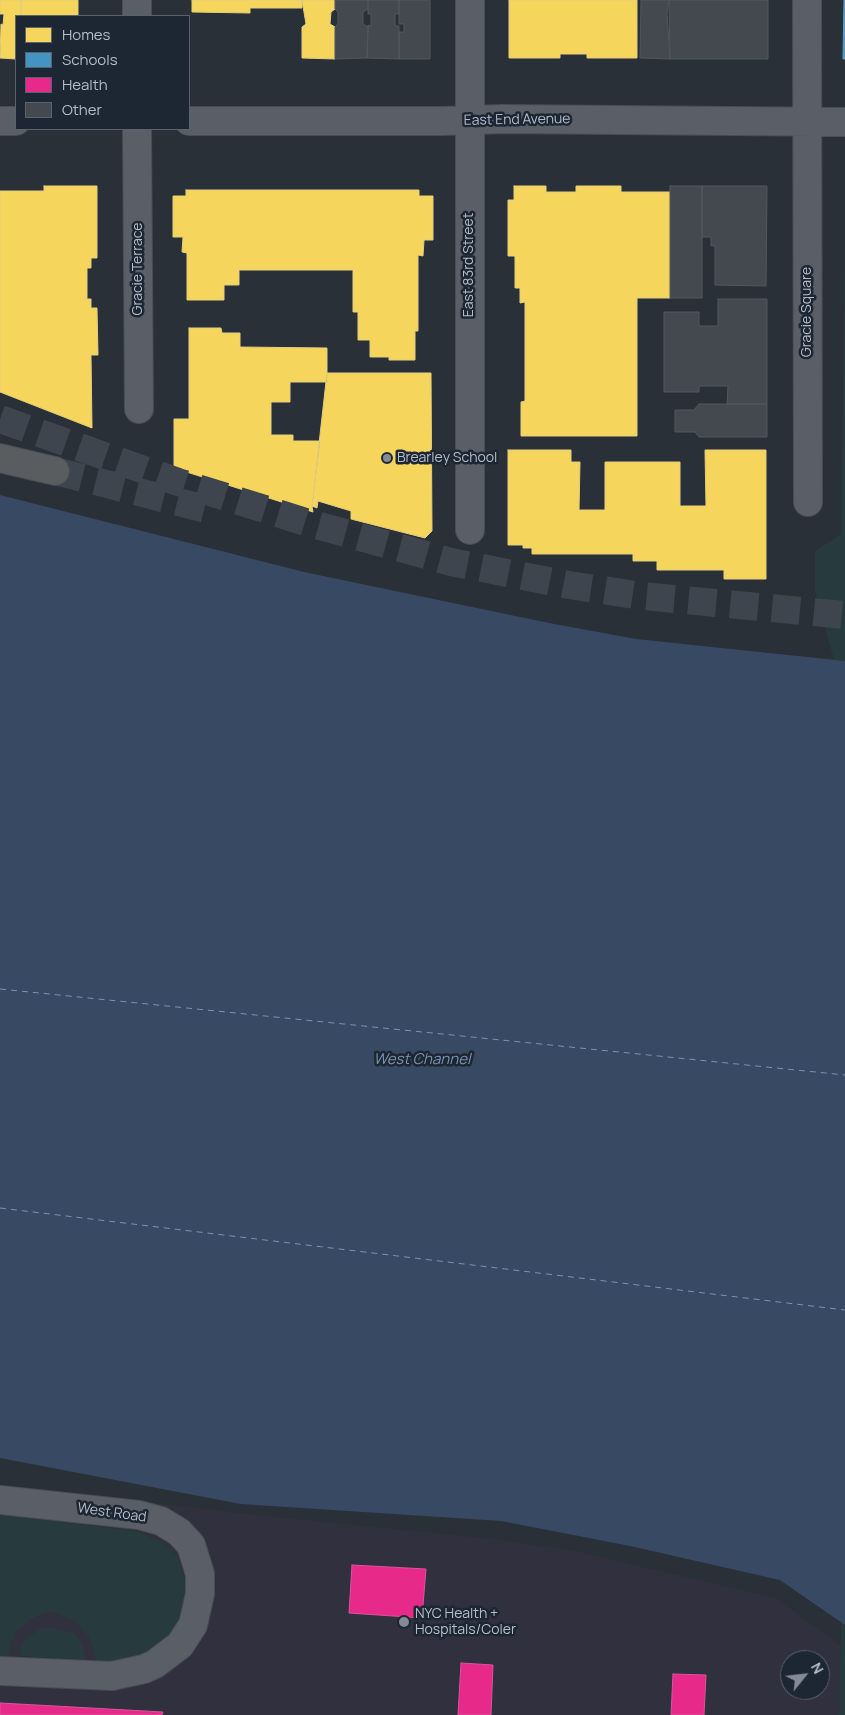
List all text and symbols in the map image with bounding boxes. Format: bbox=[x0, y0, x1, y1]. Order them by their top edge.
legend bbox=[15, 15, 190, 130]
text: Homes bbox=[62, 24, 110, 45]
text: Schools bbox=[62, 49, 118, 70]
text: Health bbox=[62, 74, 108, 95]
text: Other bbox=[62, 99, 102, 120]
street label: East End Avenue bbox=[463, 111, 571, 129]
street label: East 83rd Street bbox=[461, 213, 477, 317]
street label: Gracie Terrace bbox=[130, 223, 146, 315]
street label: Gracie Square bbox=[799, 267, 815, 357]
place label: Brearley School bbox=[397, 450, 497, 466]
marker: Brearley School bbox=[381, 452, 393, 464]
water label: West Channel bbox=[374, 1051, 470, 1069]
street label: West Road bbox=[76, 1500, 148, 1526]
place label: NYC Health + Hospitals/Coler bbox=[415, 1606, 516, 1638]
marker: NYC Health + Hospitals/Coler bbox=[397, 1615, 411, 1629]
north arrow bbox=[780, 1650, 830, 1700]
text: N bbox=[807, 1659, 828, 1677]

